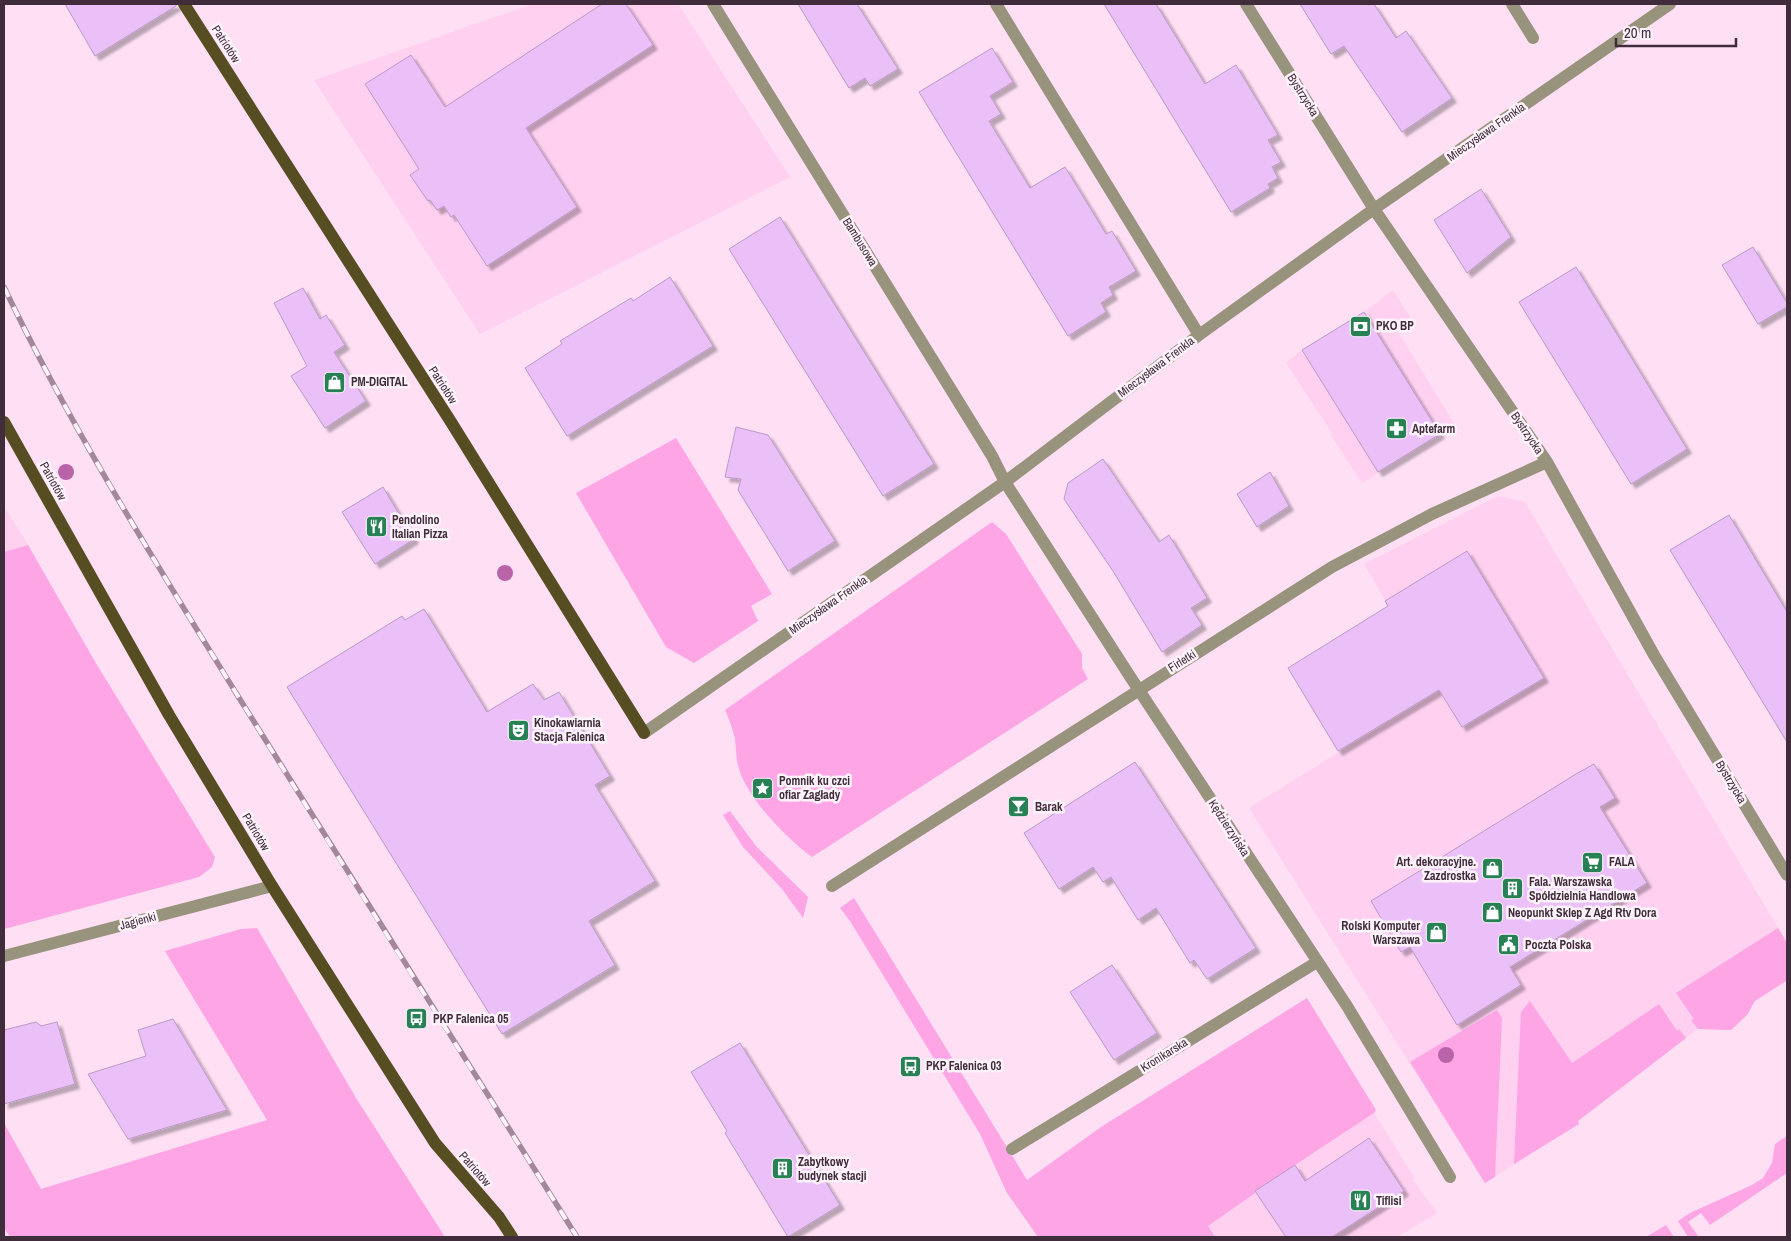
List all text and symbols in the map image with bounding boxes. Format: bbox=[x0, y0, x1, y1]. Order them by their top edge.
scale bar bbox=[1616, 15, 1736, 47]
street label: Patriotów bbox=[208, 22, 245, 67]
text: 20 m bbox=[1624, 22, 1651, 43]
street label: Bystrzycka bbox=[1284, 71, 1323, 120]
street label: Mieczysława Frenkla bbox=[1444, 99, 1529, 165]
street label: Bambusowa bbox=[839, 215, 881, 270]
bank icon: PKO BP bbox=[1348, 314, 1372, 338]
place label: PKO BP bbox=[1376, 318, 1414, 334]
street label: Mieczysława Frenkla bbox=[1114, 333, 1198, 401]
street label: Patriotów bbox=[425, 363, 462, 408]
shop icon: PM-DIGITAL bbox=[323, 370, 347, 394]
place label: PM-DIGITAL bbox=[351, 374, 408, 390]
street label: Bystrzycka bbox=[1507, 409, 1547, 458]
pharmacy icon: Aptefarm bbox=[1384, 417, 1408, 441]
place label: Aptefarm bbox=[1412, 421, 1455, 437]
street label: Patriotów bbox=[36, 459, 71, 504]
place label: Pendolino Italian Pizza bbox=[392, 512, 448, 542]
restaurant icon: Pendolino Italian Pizza bbox=[364, 515, 388, 539]
street label: Mieczysława Frenkla bbox=[786, 572, 871, 638]
street label: Firletki bbox=[1165, 646, 1199, 676]
place label: Kinokawiarnia Stacja Falenica bbox=[534, 715, 605, 745]
theatre icon: Kinokawiarnia Stacja Falenica bbox=[506, 718, 530, 742]
street label: Bystrzycka bbox=[1712, 757, 1750, 807]
place label: Pomnik ku czci ofiar Zagłady bbox=[779, 773, 850, 803]
place icon: Pomnik ku czci ofiar Zagłady bbox=[751, 776, 775, 800]
bar icon: Barak bbox=[1007, 795, 1031, 819]
street label: Kędzierzyńska bbox=[1205, 797, 1254, 860]
place label: Barak bbox=[1035, 799, 1063, 815]
street label: Patriotów bbox=[238, 810, 274, 855]
supermarket icon: FALA bbox=[1581, 850, 1605, 874]
place label: Art. dekoracyjne. Zazdrostka bbox=[1396, 854, 1477, 884]
place label: FALA bbox=[1609, 854, 1636, 870]
shop icon: Art. dekoracyjne. Zazdrostka bbox=[1480, 857, 1504, 881]
place label: Fala. Warszawska Spółdzielnia Handlowa bbox=[1529, 874, 1636, 904]
building icon: Fala. Warszawska Spółdzielnia Handlowa bbox=[1501, 877, 1525, 901]
shop icon: Neopunkt Sklep Z Agd Rtv Dora bbox=[1480, 901, 1504, 925]
place label: Neopunkt Sklep Z Agd Rtv Dora bbox=[1508, 905, 1657, 921]
street label: Jagienki bbox=[118, 908, 158, 934]
place label: Rolski Komputer Warszawa bbox=[1341, 918, 1421, 948]
shop icon: Rolski Komputer Warszawa bbox=[1424, 921, 1448, 945]
public building icon: Poczta Polska bbox=[1497, 933, 1521, 957]
place label: Poczta Polska bbox=[1525, 937, 1592, 953]
bus stop icon: PKP Falenica 05 bbox=[405, 1007, 429, 1031]
place label: PKP Falenica 05 bbox=[433, 1011, 509, 1027]
street label: Kronikarska bbox=[1137, 1034, 1191, 1076]
bus stop icon: PKP Falenica 03 bbox=[898, 1054, 922, 1078]
place label: PKP Falenica 03 bbox=[926, 1058, 1002, 1074]
street label: Patriotów bbox=[455, 1148, 495, 1191]
place label: Zabytkowy budynek stacji bbox=[798, 1154, 867, 1184]
building icon: Zabytkowy budynek stacji bbox=[770, 1157, 794, 1181]
restaurant icon: Tiflisi bbox=[1348, 1189, 1372, 1213]
place label: Tiflisi bbox=[1376, 1193, 1402, 1209]

